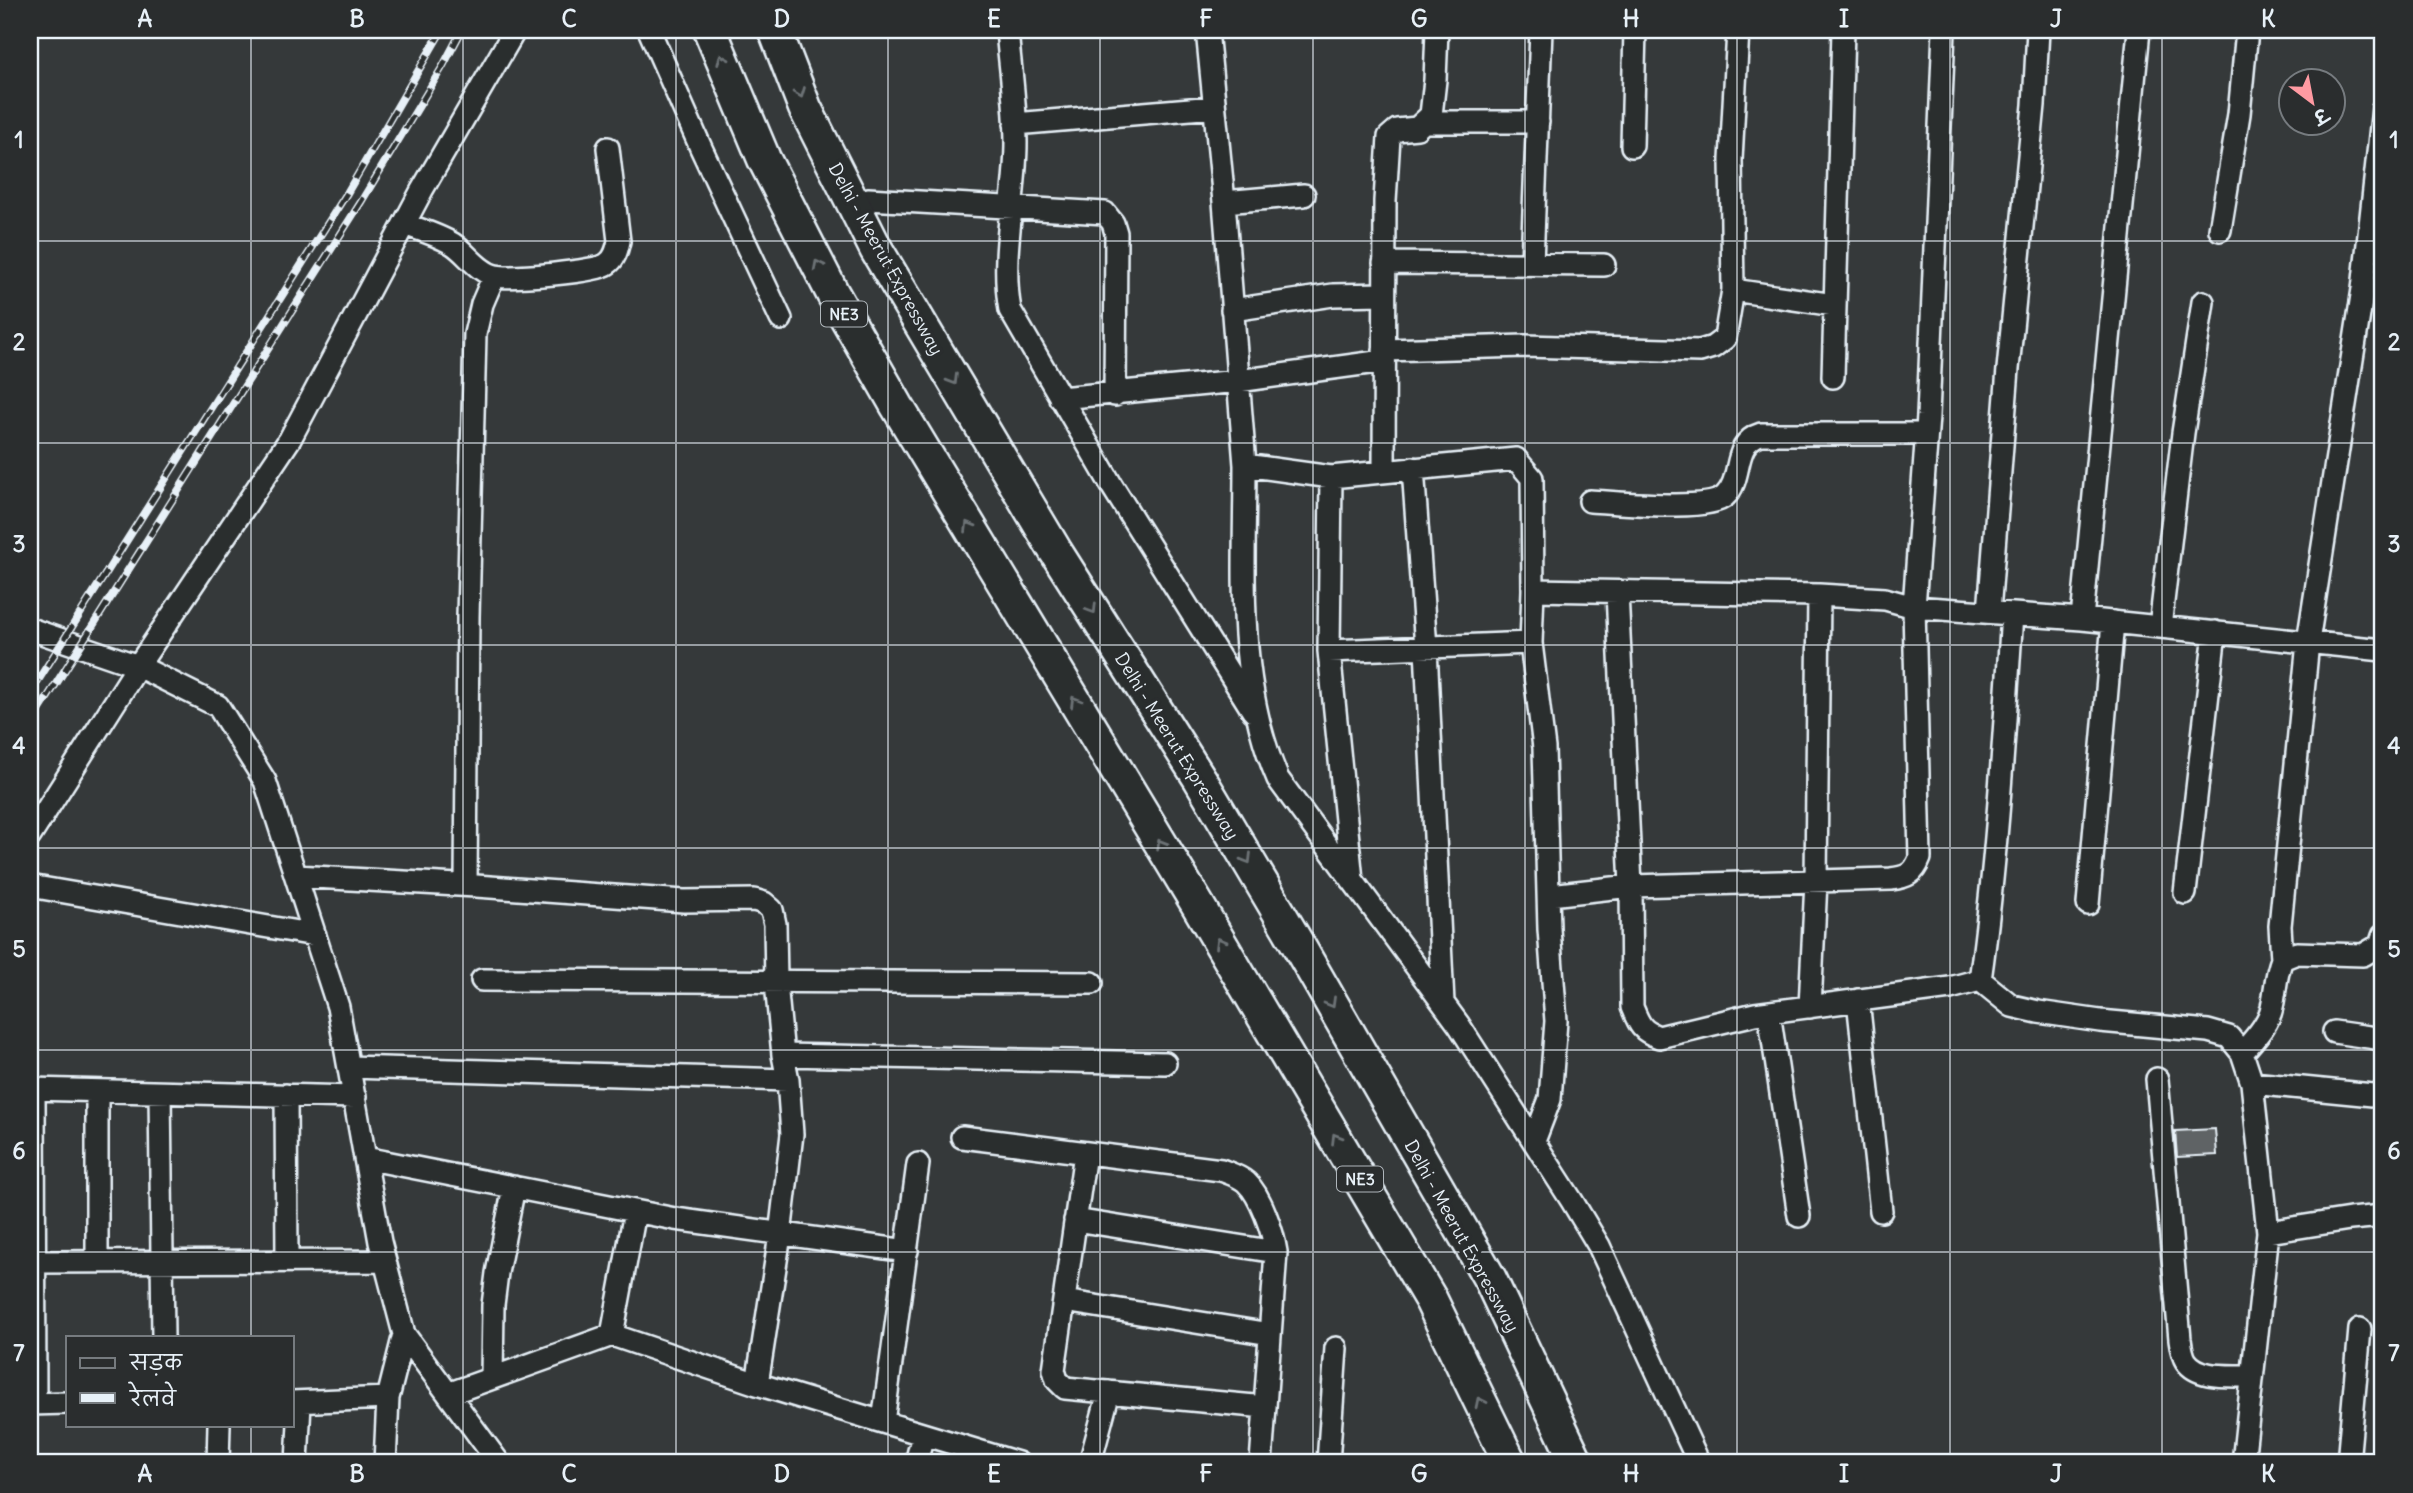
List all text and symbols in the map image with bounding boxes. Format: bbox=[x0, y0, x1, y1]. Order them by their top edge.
text: A bbox=[138, 4, 153, 33]
text: B bbox=[349, 4, 365, 33]
text: C bbox=[561, 4, 577, 33]
text: D bbox=[774, 4, 790, 33]
text: E bbox=[987, 4, 1001, 33]
text: F bbox=[1199, 4, 1213, 33]
text: G bbox=[1411, 4, 1427, 33]
text: H bbox=[1623, 4, 1639, 33]
text: I bbox=[1839, 4, 1849, 33]
text: J bbox=[2050, 4, 2062, 33]
text: K bbox=[2261, 4, 2276, 33]
one-way arrow bbox=[716, 54, 730, 66]
north arrow bbox=[2276, 66, 2346, 136]
one-way arrow bbox=[791, 87, 805, 99]
text: उ bbox=[2307, 102, 2334, 131]
text: 1 bbox=[14, 125, 24, 154]
text: 1 bbox=[2389, 125, 2399, 154]
street label: Delhi - Meerut Expressway bbox=[824, 159, 948, 359]
one-way arrow bbox=[812, 260, 826, 272]
road number: NE3 bbox=[821, 302, 867, 326]
text: 2 bbox=[13, 327, 26, 356]
text: 2 bbox=[2388, 327, 2401, 356]
one-way arrow bbox=[944, 373, 957, 386]
one-way arrow bbox=[964, 520, 977, 533]
text: 3 bbox=[12, 529, 26, 558]
text: 3 bbox=[2387, 529, 2401, 558]
one-way arrow bbox=[1084, 602, 1097, 615]
street label: Delhi - Meerut Expressway bbox=[1110, 648, 1244, 844]
one-way arrow bbox=[1070, 695, 1083, 708]
text: 4 bbox=[12, 731, 26, 760]
text: 4 bbox=[2387, 731, 2401, 760]
one-way arrow bbox=[1156, 838, 1169, 851]
one-way arrow bbox=[1239, 852, 1252, 865]
text: 5 bbox=[12, 934, 26, 963]
text: 5 bbox=[2387, 934, 2401, 963]
one-way arrow bbox=[1215, 937, 1228, 950]
one-way arrow bbox=[1323, 995, 1336, 1008]
one-way arrow bbox=[1331, 1133, 1344, 1146]
text: 6 bbox=[12, 1136, 26, 1165]
street label: Delhi - Meerut Expressway bbox=[1400, 1136, 1524, 1336]
text: 6 bbox=[2387, 1136, 2401, 1165]
road number: NE3 bbox=[1337, 1166, 1383, 1191]
legend bbox=[66, 1336, 294, 1426]
text: 7 bbox=[13, 1338, 25, 1367]
text: 7 bbox=[2388, 1338, 2400, 1367]
text: सड़क bbox=[129, 1349, 183, 1376]
text: रेलवे bbox=[127, 1381, 177, 1412]
one-way arrow bbox=[1474, 1397, 1488, 1409]
text: A bbox=[138, 1459, 153, 1488]
text: B bbox=[349, 1459, 365, 1488]
text: C bbox=[561, 1459, 577, 1488]
text: D bbox=[774, 1459, 790, 1488]
text: E bbox=[987, 1459, 1001, 1488]
text: F bbox=[1199, 1459, 1213, 1488]
text: G bbox=[1411, 1459, 1427, 1488]
text: H bbox=[1623, 1459, 1639, 1488]
text: I bbox=[1839, 1459, 1849, 1488]
text: J bbox=[2050, 1459, 2062, 1488]
text: K bbox=[2261, 1459, 2276, 1488]

